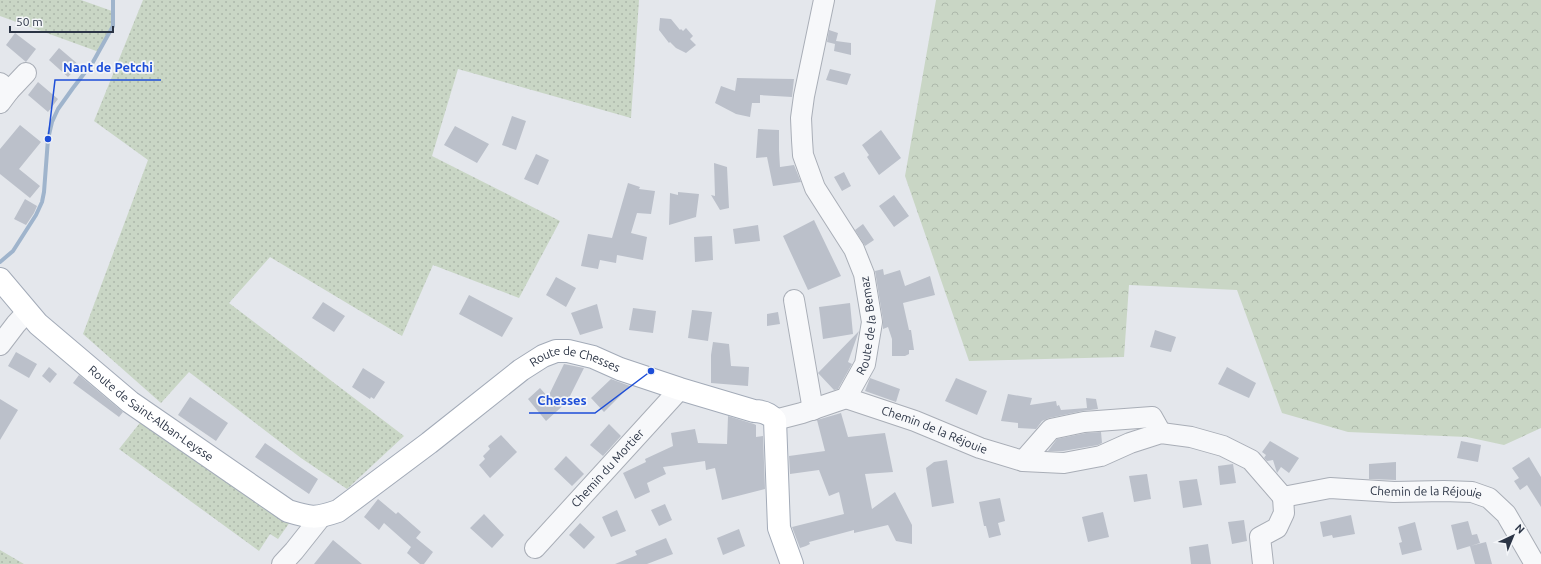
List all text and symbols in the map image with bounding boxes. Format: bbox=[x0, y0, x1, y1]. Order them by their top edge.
scale bar bbox=[10, 8, 113, 34]
text: 50 m bbox=[16, 15, 43, 28]
callout: Nant de Petchi bbox=[55, 55, 161, 80]
text: Nant de Petchi bbox=[63, 60, 153, 74]
street label: Route de la Bemaz bbox=[853, 275, 878, 377]
street label: Route de Chesses bbox=[527, 344, 622, 374]
street label: Route de Saint-Alban-Leysse bbox=[86, 363, 216, 463]
callout: Chesses bbox=[529, 388, 595, 413]
text: Chesses bbox=[537, 393, 587, 407]
street label: Chemin de la Réjouie bbox=[880, 403, 989, 456]
street label: Chemin du Mortier bbox=[568, 426, 647, 510]
street label: Chemin de la Réjouie bbox=[1370, 484, 1484, 501]
north arrow bbox=[1493, 516, 1533, 556]
text: N bbox=[1513, 522, 1527, 536]

